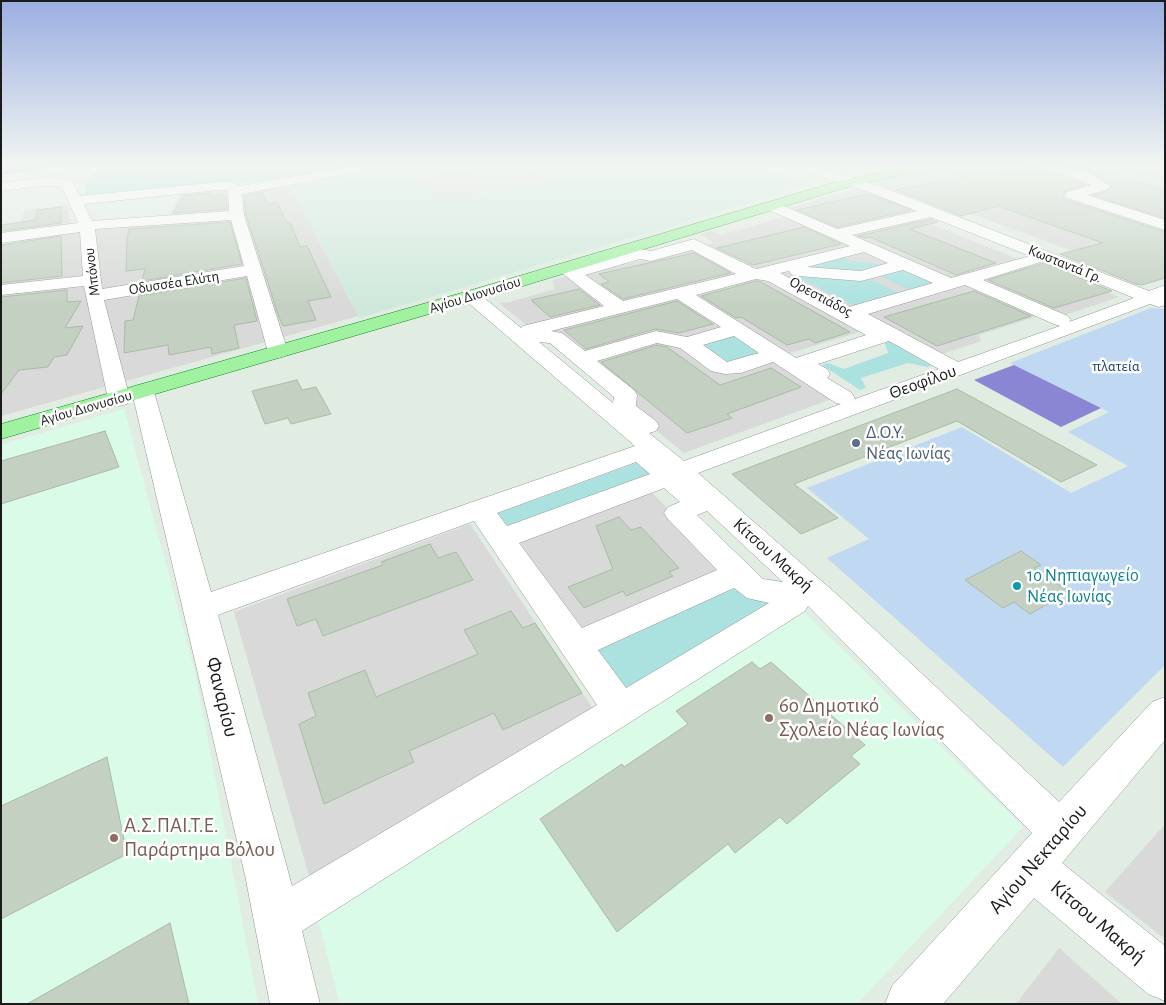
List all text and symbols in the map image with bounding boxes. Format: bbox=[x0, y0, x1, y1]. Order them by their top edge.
street label: Κωσταντά Γρ. bbox=[1026, 241, 1104, 287]
street label: Μπόνου bbox=[80, 247, 104, 297]
street label: Οδυσσέα Ελύτη bbox=[128, 267, 220, 299]
street label: Αγίου Διονυσίου bbox=[427, 273, 523, 317]
street label: Ορεστιάδος bbox=[786, 273, 856, 321]
park label: πλατεία bbox=[1092, 357, 1140, 375]
street label: Θεοφίλου bbox=[887, 360, 959, 404]
street label: Αγίου Διονυσίου bbox=[38, 386, 134, 430]
place label: Δ.Ο.Υ. Νέας Ιωνίας bbox=[866, 422, 951, 464]
marker: Δ.Ο.Υ. Νέας Ιωνίας bbox=[850, 437, 862, 449]
street label: Κίτσου Μακρή bbox=[729, 513, 817, 597]
place label: 1ο Νηπιαγωγείο Νέας Ιωνίας bbox=[1027, 565, 1139, 608]
marker: 1ο Νηπιαγωγείο Νέας Ιωνίας bbox=[1011, 580, 1023, 592]
street label: Φαναρίου bbox=[200, 654, 244, 740]
place label: 6ο Δημοτικό Σχολείο Νέας Ιωνίας bbox=[779, 693, 944, 743]
marker: 6ο Δημοτικό Σχολείο Νέας Ιωνίας bbox=[763, 712, 775, 724]
street label: Αγίου Νεκταρίου bbox=[983, 799, 1093, 919]
place label: Α.Σ.ΠΑΙ.Τ.Ε. Παράρτημα Βόλου bbox=[124, 813, 275, 863]
marker: Α.Σ.ΠΑΙ.Τ.Ε. Παράρτημα Βόλου bbox=[108, 832, 120, 844]
street label: Κίτσου Μακρή bbox=[1045, 875, 1151, 969]

